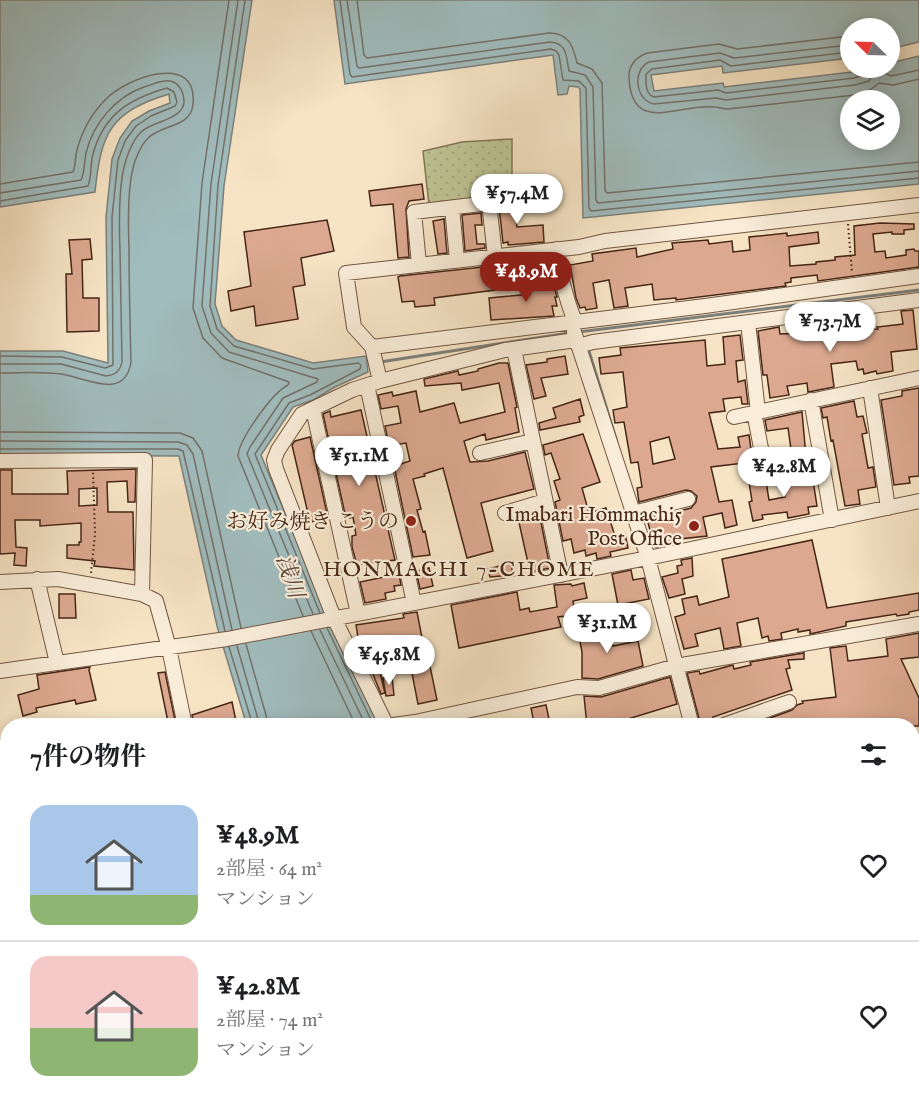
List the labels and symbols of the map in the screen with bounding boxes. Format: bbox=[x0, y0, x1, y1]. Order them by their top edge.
north arrow bbox=[840, 18, 900, 78]
pin: ¥57.4M bbox=[468, 174, 566, 225]
pin: ¥48.9M bbox=[477, 252, 575, 303]
pin: ¥73.7M bbox=[781, 302, 879, 353]
pin: ¥51.1M bbox=[310, 436, 408, 487]
pin: ¥42.8M bbox=[735, 447, 833, 498]
place label: Imabari Hommachi5 Post Office bbox=[505, 502, 682, 553]
place label: お好み焼き こうの bbox=[226, 509, 399, 536]
marker: お好み焼き こうの bbox=[404, 514, 418, 528]
marker: Imabari Hommachi5 Post Office bbox=[687, 519, 701, 533]
water label: 浅川 bbox=[269, 551, 310, 604]
district label: HONMACHI 7-CHOME bbox=[323, 556, 595, 584]
pin: ¥31.1M bbox=[558, 603, 656, 654]
pin: ¥45.8M bbox=[340, 635, 438, 686]

